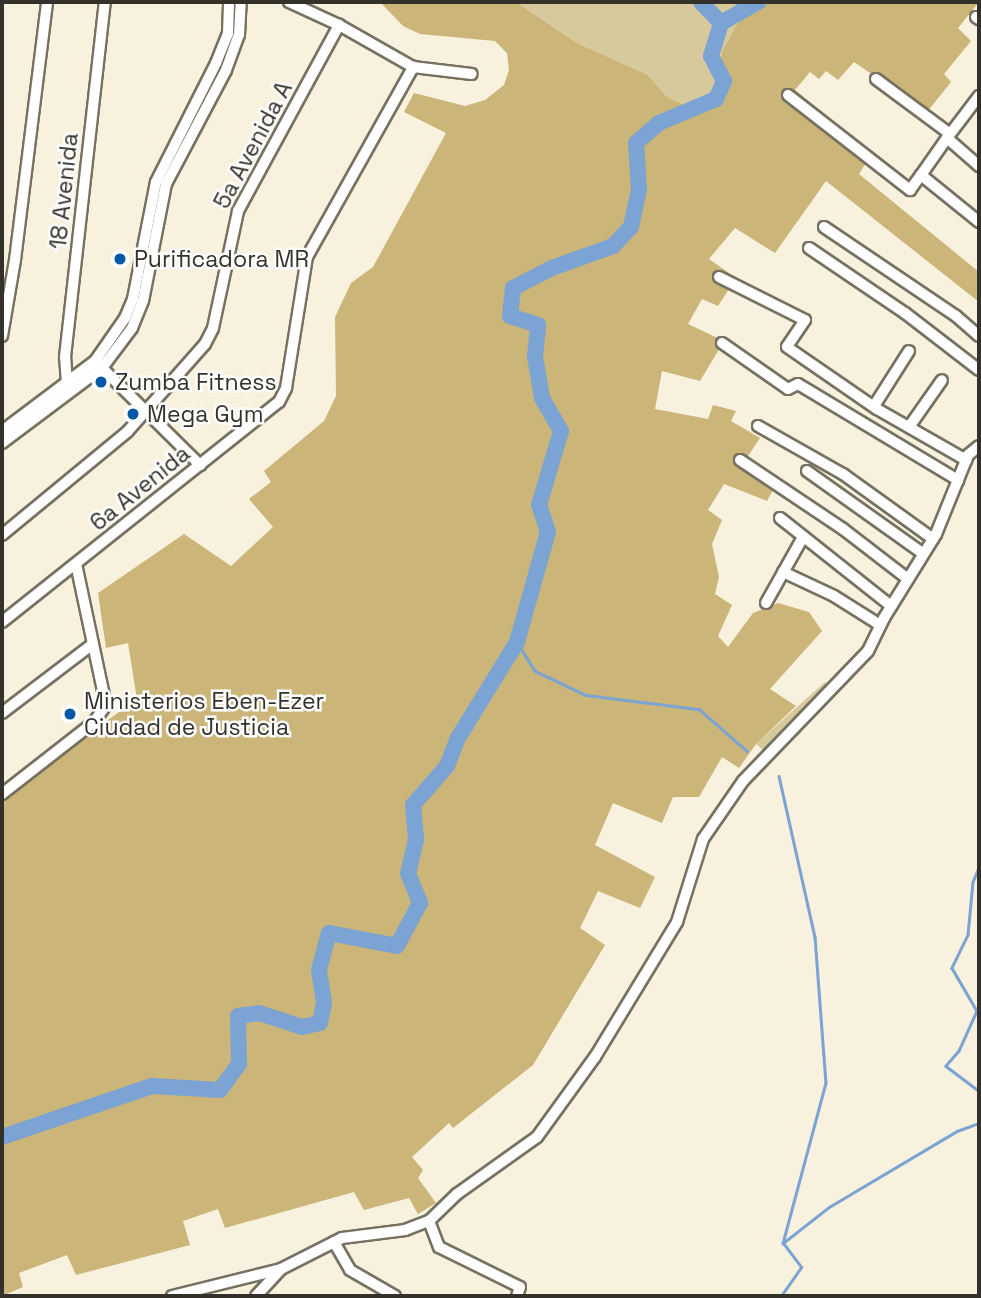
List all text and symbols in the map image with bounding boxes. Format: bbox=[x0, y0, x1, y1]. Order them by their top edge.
street label: 5a Avenida A bbox=[208, 76, 298, 214]
street label: 18 Avenida bbox=[44, 131, 84, 251]
place label: Purificadora MR bbox=[134, 245, 309, 273]
marker: Purificadora MR bbox=[112, 251, 128, 267]
place label: Zumba Fitness bbox=[115, 368, 277, 396]
marker: Zumba Fitness bbox=[93, 374, 109, 390]
place label: Mega Gym bbox=[147, 400, 263, 428]
marker: Mega Gym bbox=[125, 406, 141, 422]
street label: 6a Avenida bbox=[84, 439, 196, 537]
place label: Ministerios Eben-Ezer Ciudad de Justicia bbox=[84, 687, 324, 741]
marker: Ministerios Eben-Ezer Ciudad de Justicia bbox=[62, 706, 78, 722]

